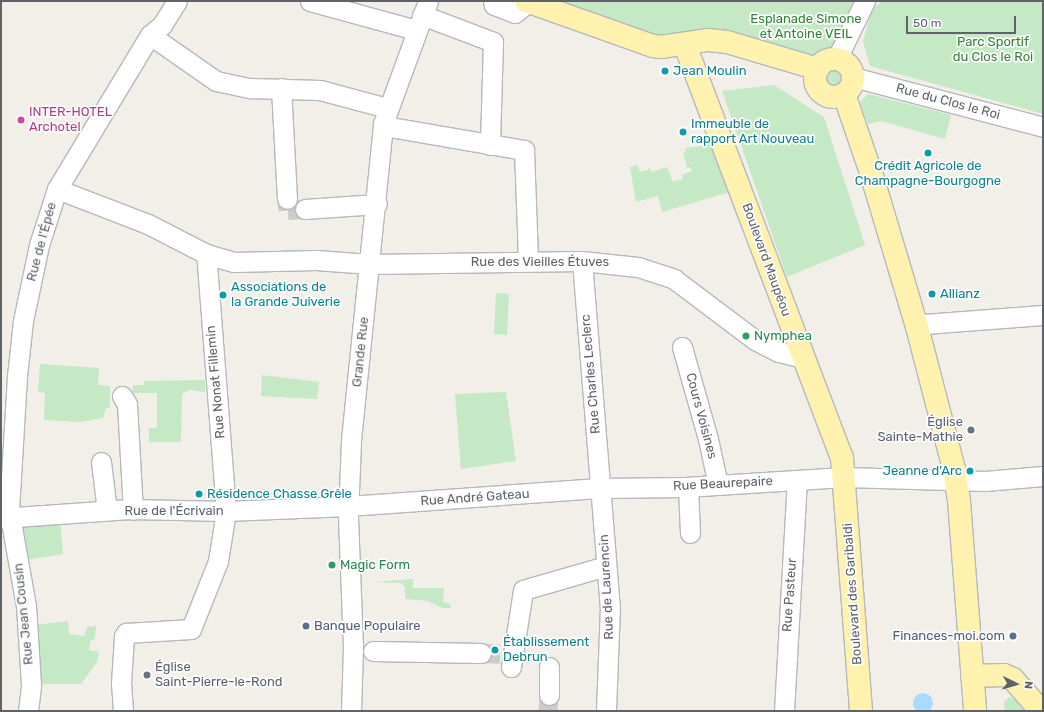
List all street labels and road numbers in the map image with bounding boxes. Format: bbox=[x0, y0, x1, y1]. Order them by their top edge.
street label: Rue du Clos le Roi bbox=[894, 81, 1002, 123]
street label: Rue de l'Épée bbox=[24, 201, 60, 283]
street label: Boulevard Maupéou bbox=[738, 201, 794, 319]
street label: Rue des Vieilles Étuves bbox=[471, 254, 609, 270]
street label: Rue Charles Leclerc bbox=[578, 314, 604, 434]
street label: Grande Rue bbox=[350, 316, 372, 388]
street label: Rue Nonat Fillemin bbox=[203, 325, 229, 439]
street label: Cours Voisines bbox=[682, 371, 720, 461]
street label: Rue Beaurepaire bbox=[673, 474, 773, 494]
street label: Rue André Gateau bbox=[420, 486, 530, 510]
street label: Rue de l'Écrivain bbox=[124, 503, 224, 519]
street label: Boulevard des Garibaldi bbox=[840, 523, 866, 665]
street label: Rue de Laurencin bbox=[596, 534, 618, 640]
street label: Rue Pasteur bbox=[780, 558, 800, 632]
street label: Rue Jean Cousin bbox=[11, 562, 37, 666]

